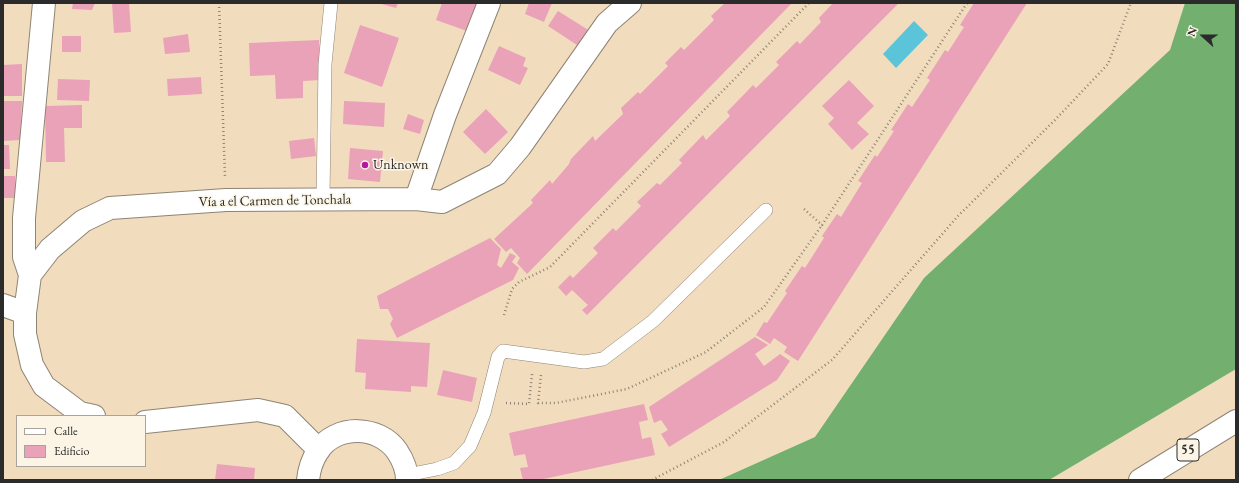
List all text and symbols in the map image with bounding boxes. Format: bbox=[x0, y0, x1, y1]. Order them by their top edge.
north arrow bbox=[1183, 16, 1223, 56]
text: N bbox=[1184, 25, 1200, 38]
place label: Unknown bbox=[373, 157, 428, 173]
marker: Unknown bbox=[360, 160, 370, 170]
street label: Vía a el Carmen de Tonchala bbox=[199, 191, 351, 211]
legend bbox=[16, 415, 146, 467]
text: Calle bbox=[54, 423, 78, 439]
road number: 55 bbox=[1177, 439, 1199, 461]
text: Edificio bbox=[54, 443, 89, 459]

